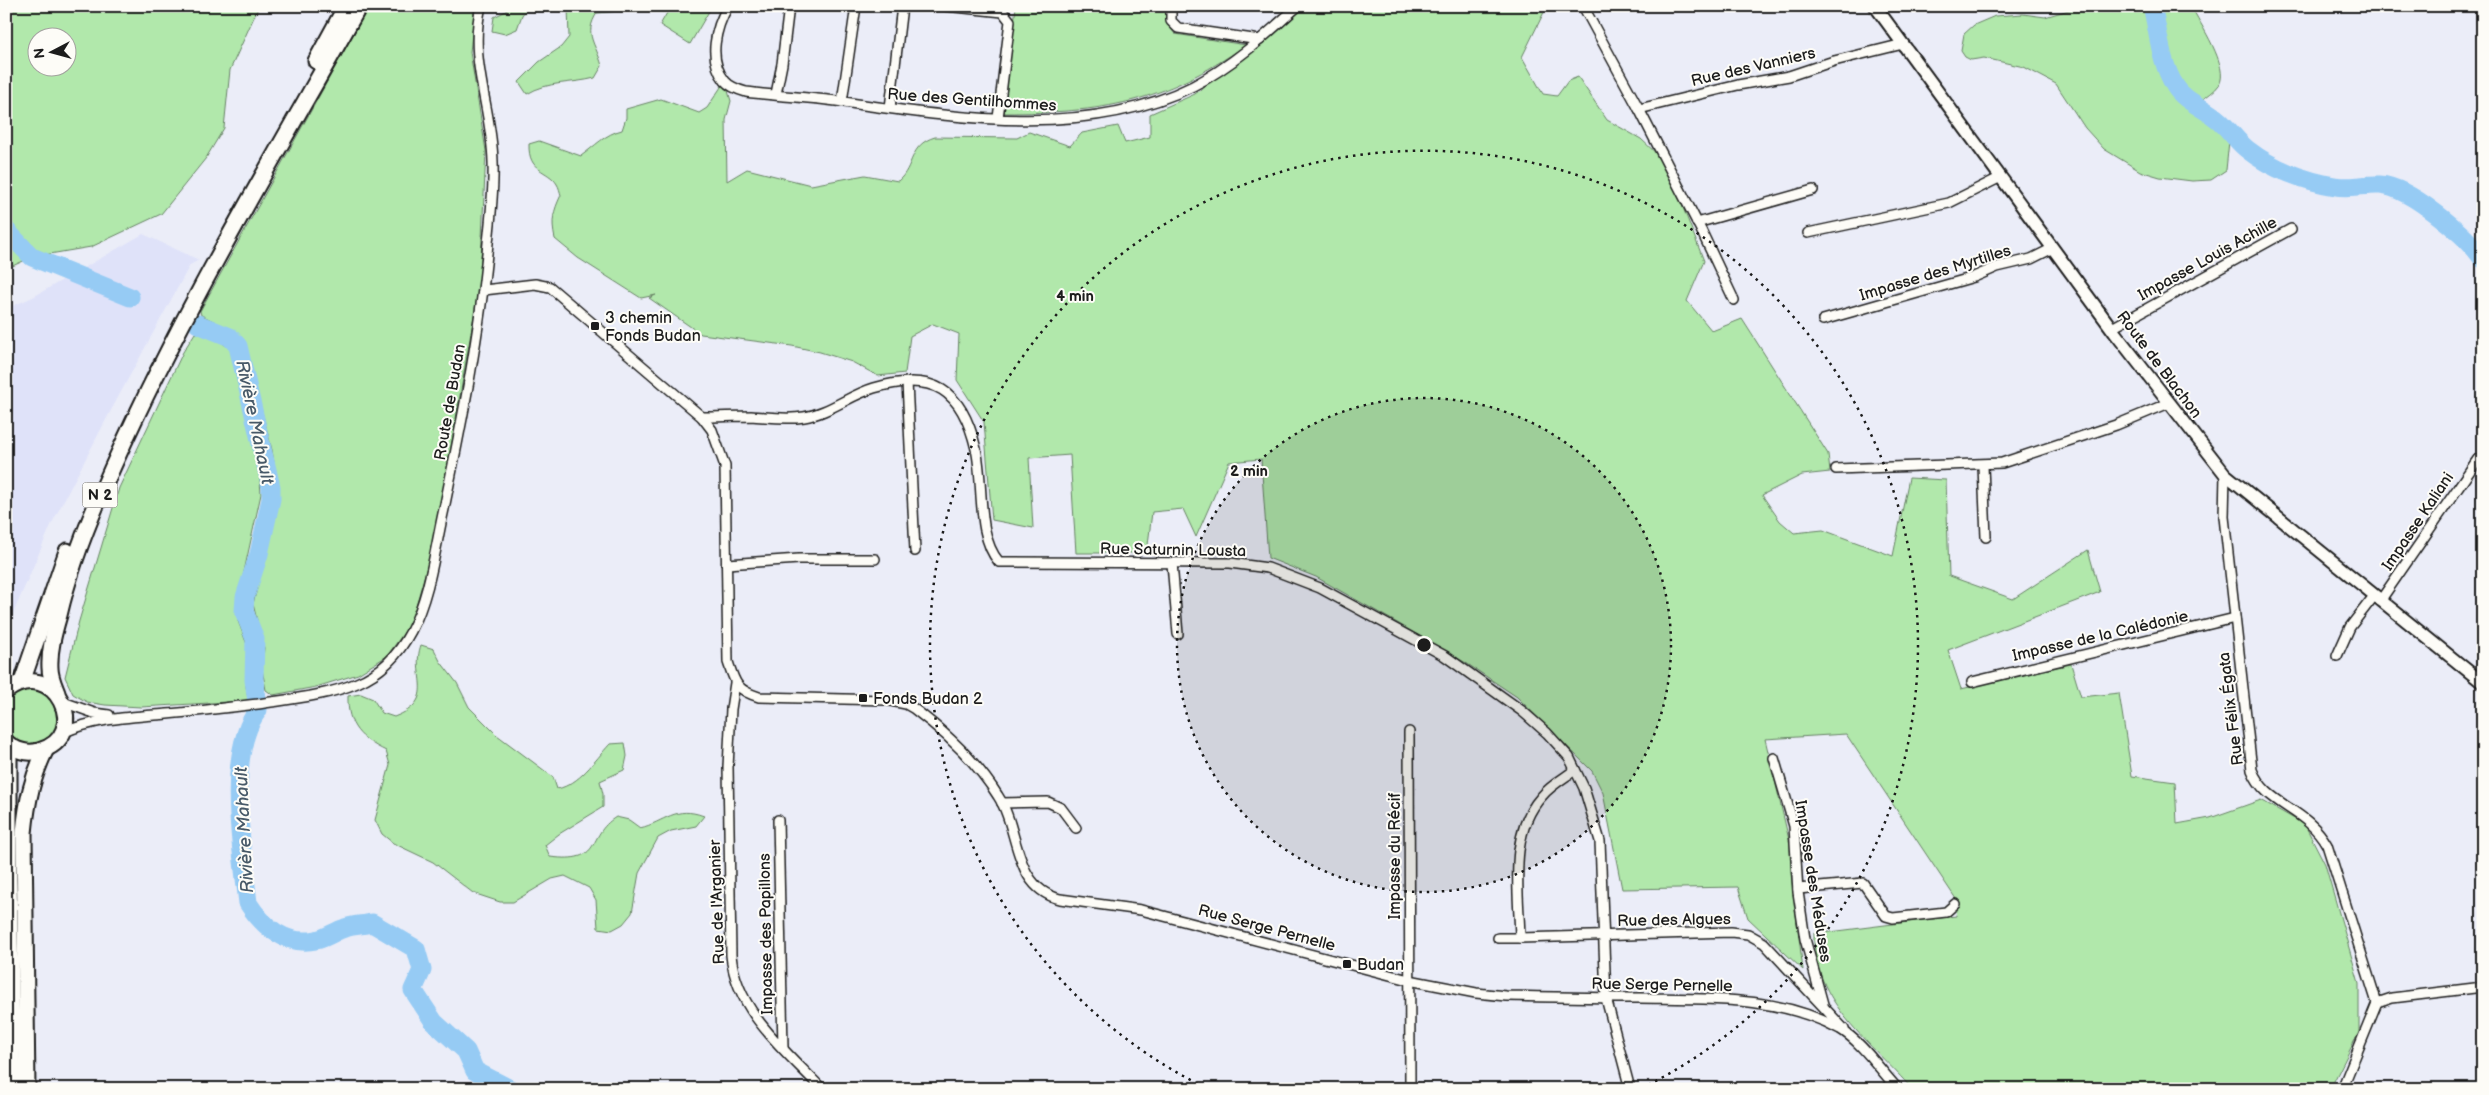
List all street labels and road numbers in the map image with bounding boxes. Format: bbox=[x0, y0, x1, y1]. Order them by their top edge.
street label: Rue des Vanniers bbox=[1689, 44, 1818, 91]
street label: Rue des Gentilhommes bbox=[887, 85, 1057, 116]
street label: Impasse Louis Achille bbox=[2135, 213, 2281, 305]
street label: Impasse des Myrtilles bbox=[1858, 241, 2013, 305]
street label: Route de Blachon bbox=[2112, 308, 2205, 422]
street label: Route de Budan bbox=[431, 343, 470, 462]
street label: Impasse Kaliani bbox=[2378, 469, 2458, 575]
road number: N 2 bbox=[82, 482, 118, 508]
street label: Rue Saturnin Lousta bbox=[1100, 540, 1246, 561]
street label: Impasse de la Calédonie bbox=[2010, 607, 2191, 666]
street label: Rue Félix Égata bbox=[2213, 651, 2248, 767]
street label: Impasse du Récif bbox=[1386, 793, 1405, 919]
street label: Impasse des Méduses bbox=[1790, 799, 1835, 964]
street label: Rue de l'Arganier bbox=[706, 839, 729, 965]
street label: Impasse des Papillons bbox=[756, 853, 777, 1015]
street label: Rue Serge Pernelle bbox=[1196, 901, 1338, 956]
street label: Rue des Algues bbox=[1617, 910, 1731, 931]
street label: Rue Serge Pernelle bbox=[1591, 975, 1733, 996]

